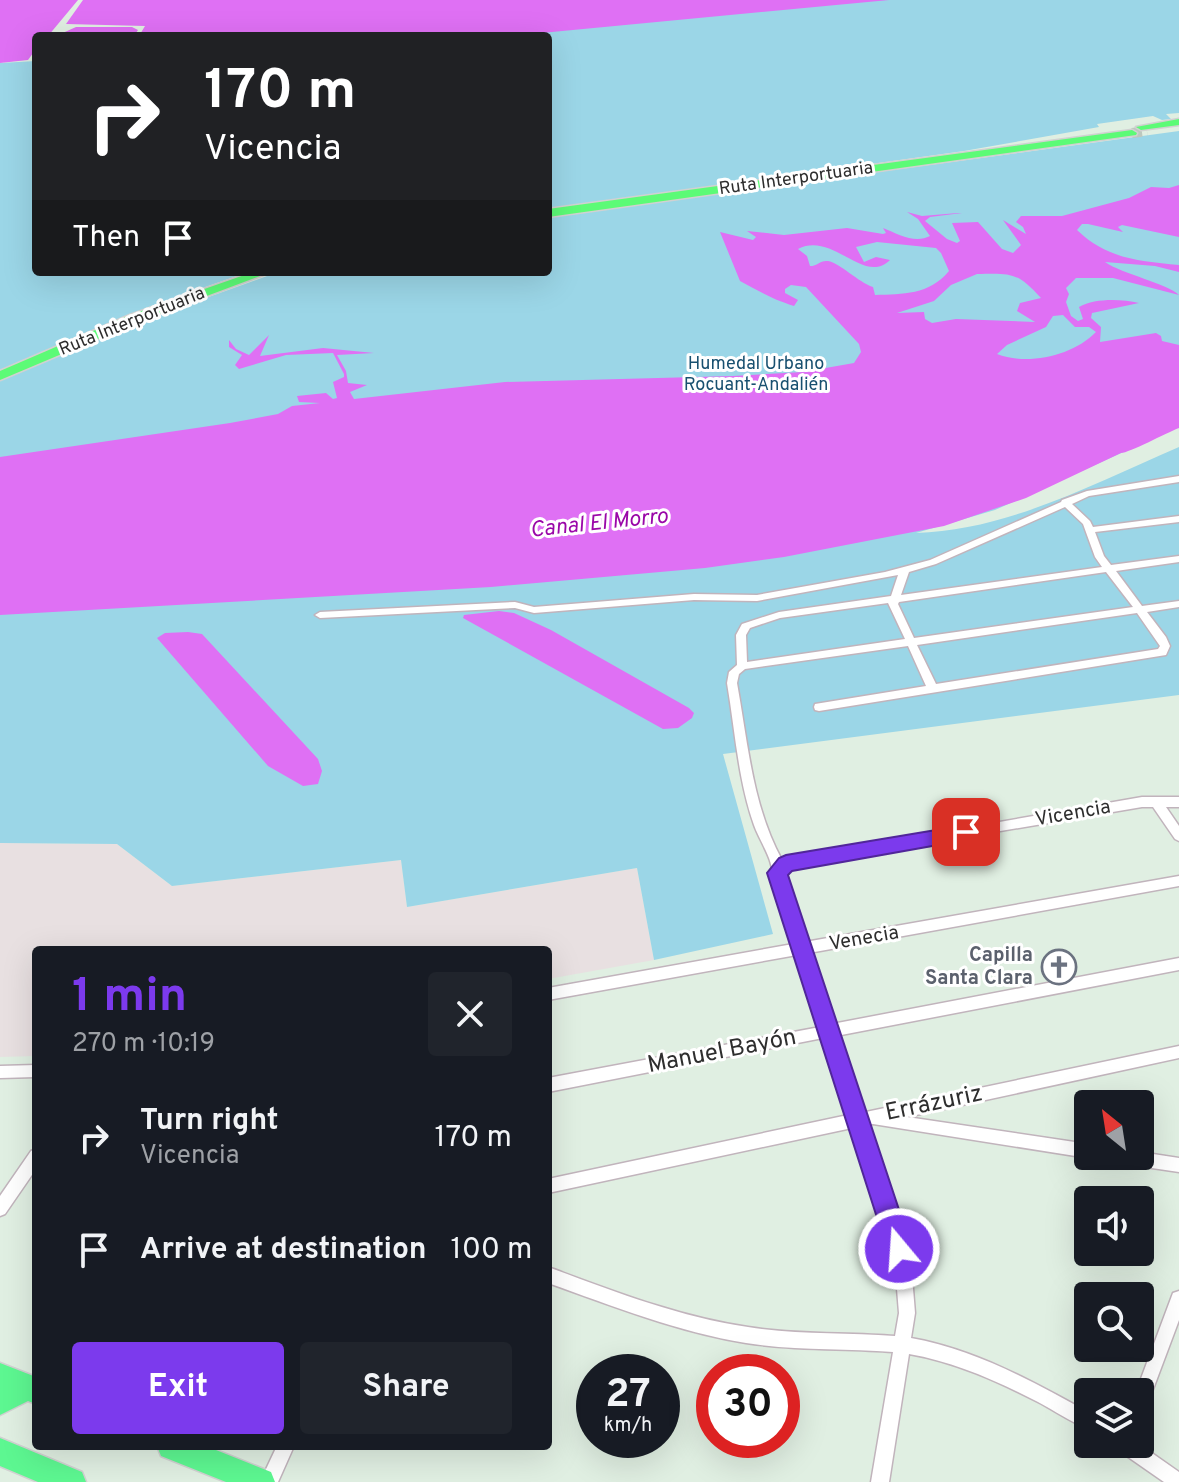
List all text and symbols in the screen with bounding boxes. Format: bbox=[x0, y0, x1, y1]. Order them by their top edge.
text: 170 m bbox=[204, 58, 356, 128]
icon: right bbox=[72, 64, 176, 168]
text: Vicencia bbox=[204, 127, 342, 173]
street label: Ruta Interportuaria bbox=[717, 157, 875, 201]
icon: arrive bbox=[156, 216, 200, 260]
text: Then bbox=[72, 220, 140, 257]
street label: Ruta Interportuaria bbox=[56, 282, 208, 362]
park label: Humedal Urbano Rocuant-Andalién bbox=[684, 353, 828, 397]
water label: Canal El Morro bbox=[529, 503, 670, 545]
street label: Vicencia bbox=[1033, 795, 1113, 833]
pin bbox=[932, 798, 1000, 866]
icon: arrive bbox=[944, 810, 988, 854]
street label: Venecia bbox=[827, 920, 901, 958]
place label: Capilla Santa Clara bbox=[925, 943, 1033, 992]
church icon: Capilla Santa Clara bbox=[1040, 948, 1078, 986]
text: 1 min bbox=[72, 968, 187, 1028]
button: close bbox=[428, 972, 512, 1056]
street label: Manuel Bayón bbox=[645, 1023, 799, 1081]
text: 270 m · 10:19 bbox=[72, 1028, 215, 1061]
street label: Errázuriz bbox=[883, 1079, 985, 1129]
north arrow bbox=[1074, 1090, 1154, 1170]
map controls bbox=[1074, 1090, 1154, 1458]
text: Turn right bbox=[140, 1103, 278, 1140]
icon: right bbox=[72, 1116, 116, 1160]
text: 170 m bbox=[434, 1120, 512, 1157]
text: Vicencia bbox=[140, 1140, 239, 1173]
button: sound bbox=[1074, 1186, 1154, 1266]
position arrow bbox=[857, 1207, 941, 1291]
icon: arrive bbox=[72, 1228, 116, 1272]
text: Arrive at destination bbox=[140, 1232, 426, 1269]
text: 100 m bbox=[450, 1232, 532, 1269]
button: search bbox=[1074, 1282, 1154, 1362]
button: Exit bbox=[72, 1342, 284, 1434]
button: Share bbox=[300, 1342, 512, 1434]
speed limit sign: 30 bbox=[696, 1354, 800, 1458]
text: 27 bbox=[605, 1371, 651, 1421]
button: layers bbox=[1074, 1378, 1154, 1458]
text: km/h bbox=[604, 1413, 652, 1439]

